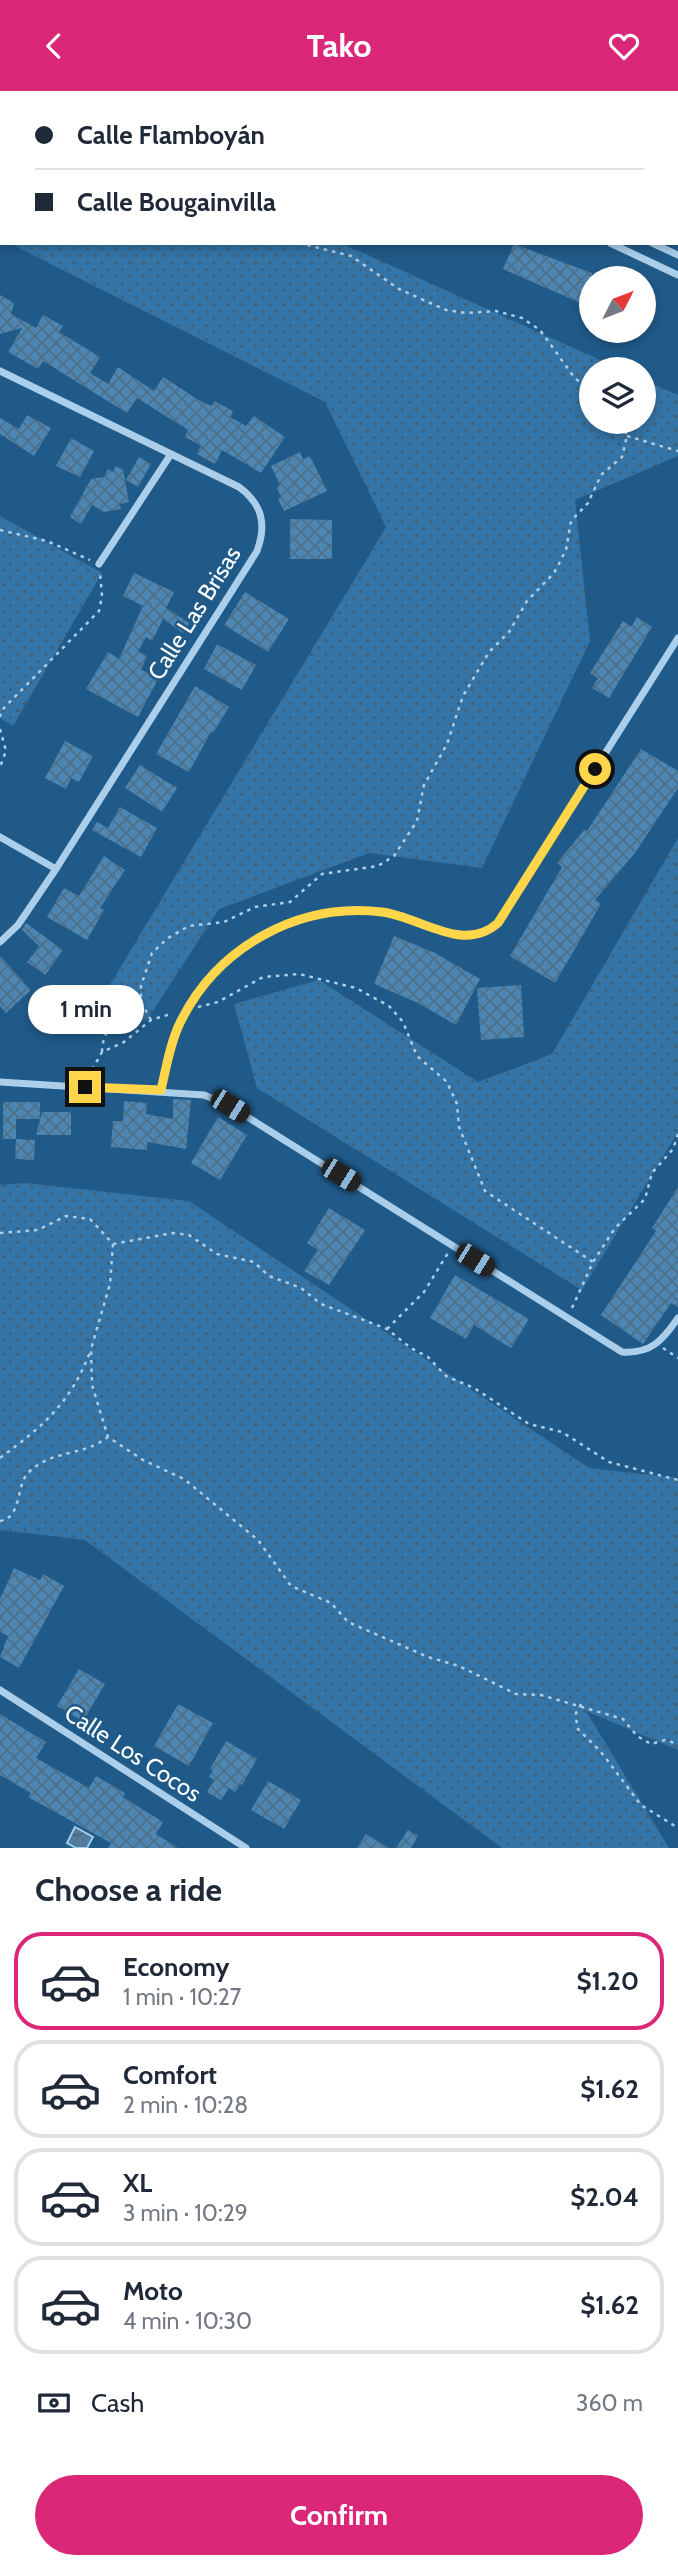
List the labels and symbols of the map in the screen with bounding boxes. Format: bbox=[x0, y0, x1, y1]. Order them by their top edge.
north arrow bbox=[579, 266, 656, 343]
street label: Calle Las Brisas bbox=[141, 541, 247, 685]
route start bbox=[579, 753, 611, 785]
callout: 1 min bbox=[27, 985, 143, 1035]
route end bbox=[69, 1071, 101, 1103]
car bbox=[207, 1086, 254, 1126]
car bbox=[318, 1155, 365, 1195]
car bbox=[452, 1240, 499, 1280]
street label: Calle Los Cocos bbox=[59, 1698, 207, 1808]

